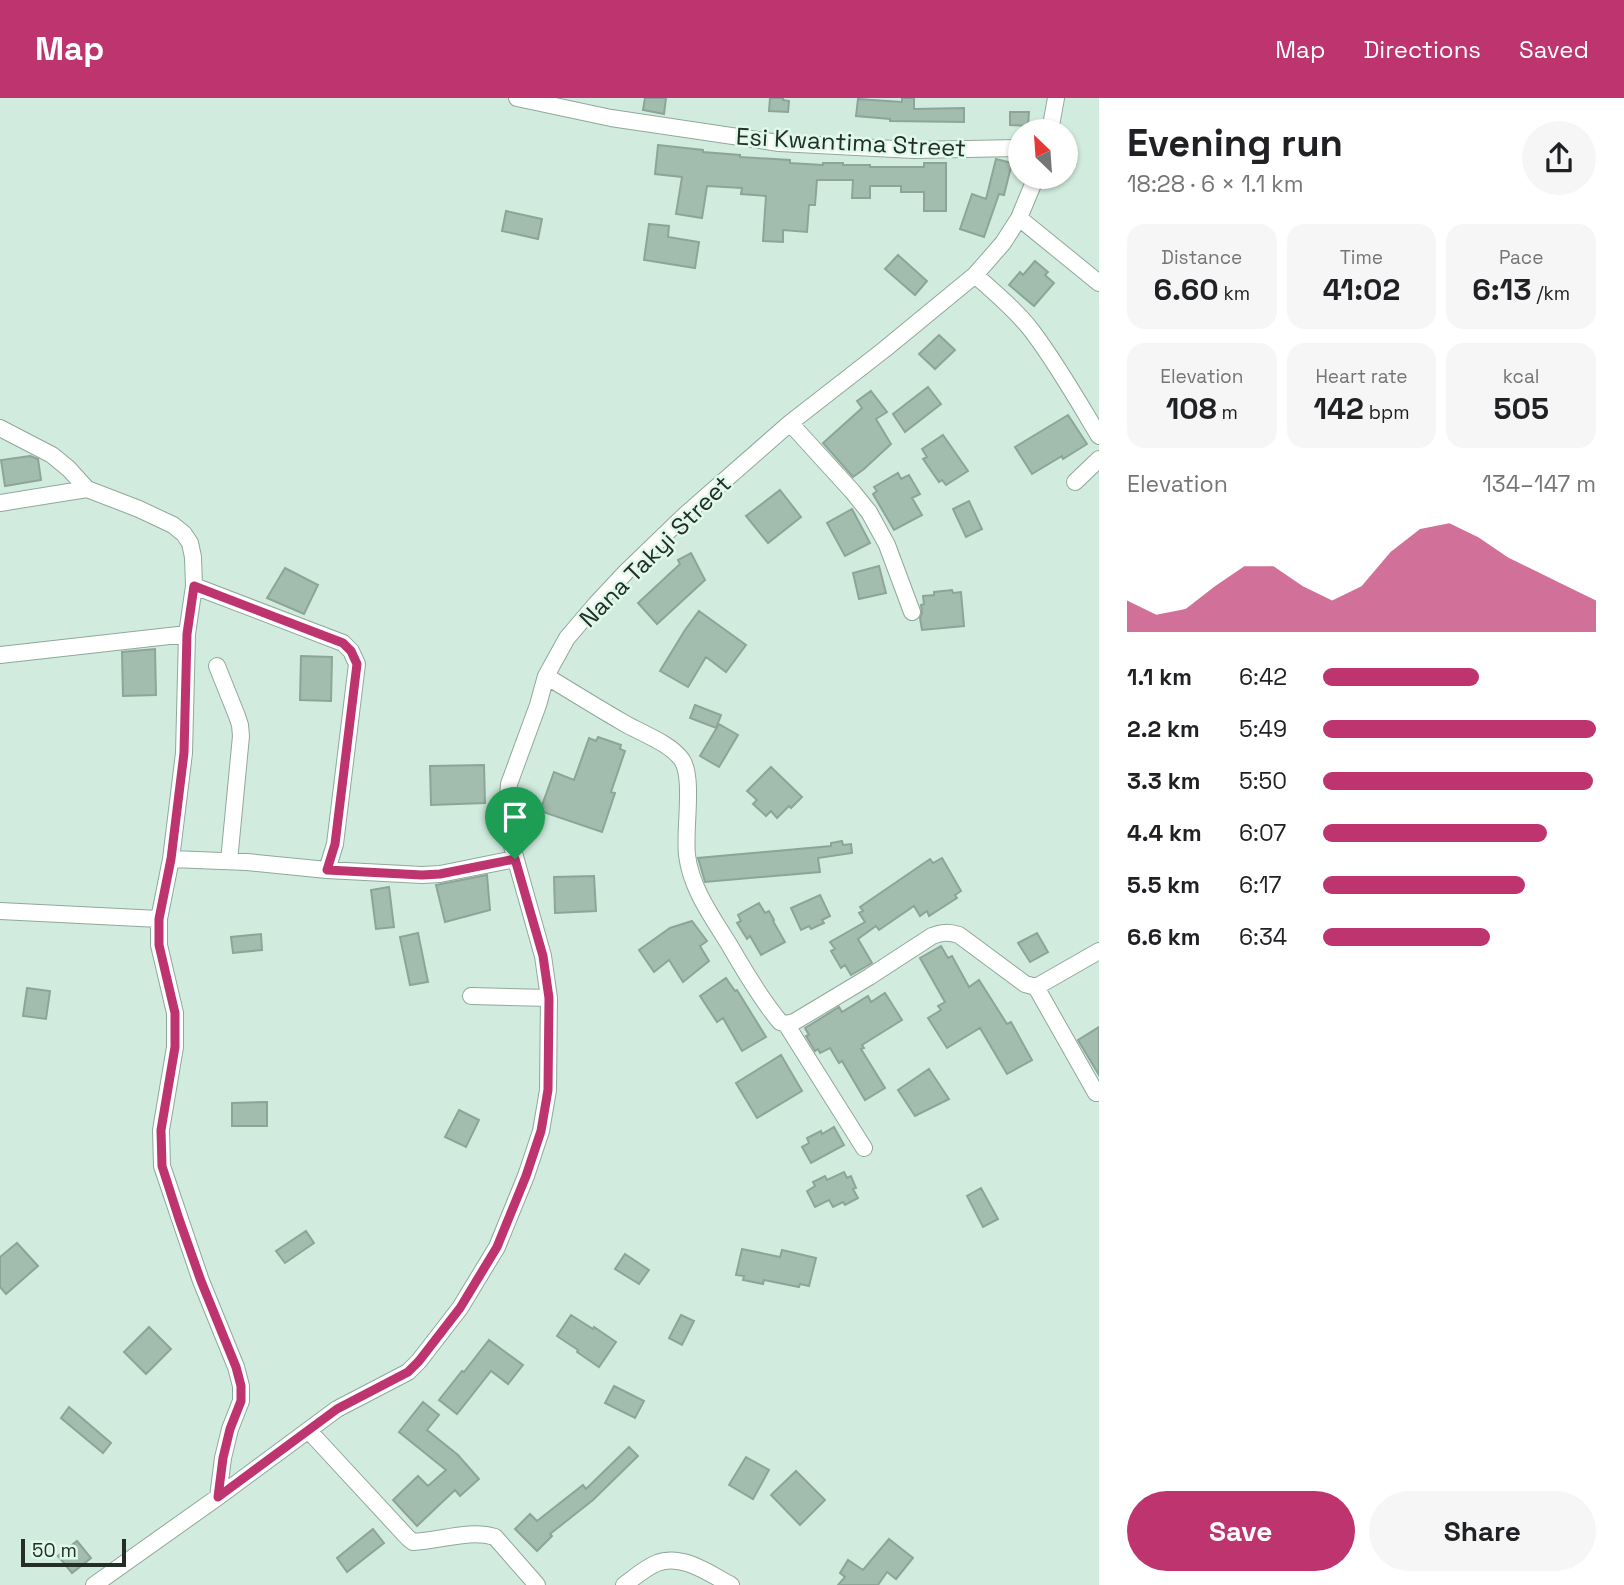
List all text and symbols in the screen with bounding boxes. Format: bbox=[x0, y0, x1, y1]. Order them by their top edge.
text: Map bbox=[35, 28, 104, 70]
text: Map bbox=[1275, 34, 1325, 65]
text: Directions bbox=[1363, 34, 1481, 65]
text: Saved bbox=[1519, 34, 1589, 65]
north arrow bbox=[1008, 119, 1078, 189]
map controls bbox=[1008, 119, 1078, 189]
text: Evening run bbox=[1127, 119, 1343, 167]
street label: Esi Kwantima Street bbox=[735, 120, 967, 164]
button: share bbox=[1522, 121, 1596, 195]
text: 18:28 · 6 × 1.1 km bbox=[1127, 169, 1303, 199]
text: Distance bbox=[1161, 245, 1242, 270]
text: Time bbox=[1340, 245, 1383, 270]
text: Pace bbox=[1499, 245, 1543, 270]
text: 6.60 bbox=[1154, 270, 1219, 309]
text: 41:02 bbox=[1323, 270, 1400, 309]
text: 6:13 bbox=[1472, 270, 1532, 309]
text: km bbox=[1219, 281, 1250, 306]
text: /km bbox=[1532, 281, 1570, 306]
text: Elevation bbox=[1160, 364, 1243, 389]
text: Heart rate bbox=[1315, 364, 1408, 389]
text: kcal bbox=[1503, 364, 1540, 389]
text: 108 bbox=[1166, 389, 1217, 428]
text: 142 bbox=[1313, 389, 1364, 428]
text: 505 bbox=[1493, 389, 1549, 428]
text: m bbox=[1217, 400, 1238, 425]
text: bpm bbox=[1364, 400, 1410, 425]
street label: Nana Takyi Street bbox=[572, 468, 738, 634]
text: Elevation bbox=[1127, 469, 1228, 499]
text: 134–147 m bbox=[1482, 469, 1596, 499]
text: 1.1 km bbox=[1127, 662, 1192, 692]
text: 6:42 bbox=[1239, 662, 1287, 692]
text: 2.2 km bbox=[1127, 714, 1200, 744]
text: 5:49 bbox=[1239, 714, 1287, 744]
text: 3.3 km bbox=[1127, 766, 1200, 796]
text: 5:50 bbox=[1239, 766, 1287, 796]
pin bbox=[485, 787, 545, 859]
icon: arrive bbox=[496, 798, 534, 836]
text: 4.4 km bbox=[1127, 818, 1202, 848]
text: 6:07 bbox=[1239, 818, 1286, 848]
text: 5.5 km bbox=[1127, 870, 1200, 900]
text: 6:17 bbox=[1239, 870, 1281, 900]
text: 6.6 km bbox=[1127, 922, 1200, 952]
text: 6:34 bbox=[1239, 922, 1287, 952]
button: Save bbox=[1127, 1491, 1355, 1571]
button: Share bbox=[1369, 1491, 1596, 1571]
scale bar bbox=[21, 1536, 126, 1568]
text: 50 m bbox=[32, 1538, 77, 1563]

